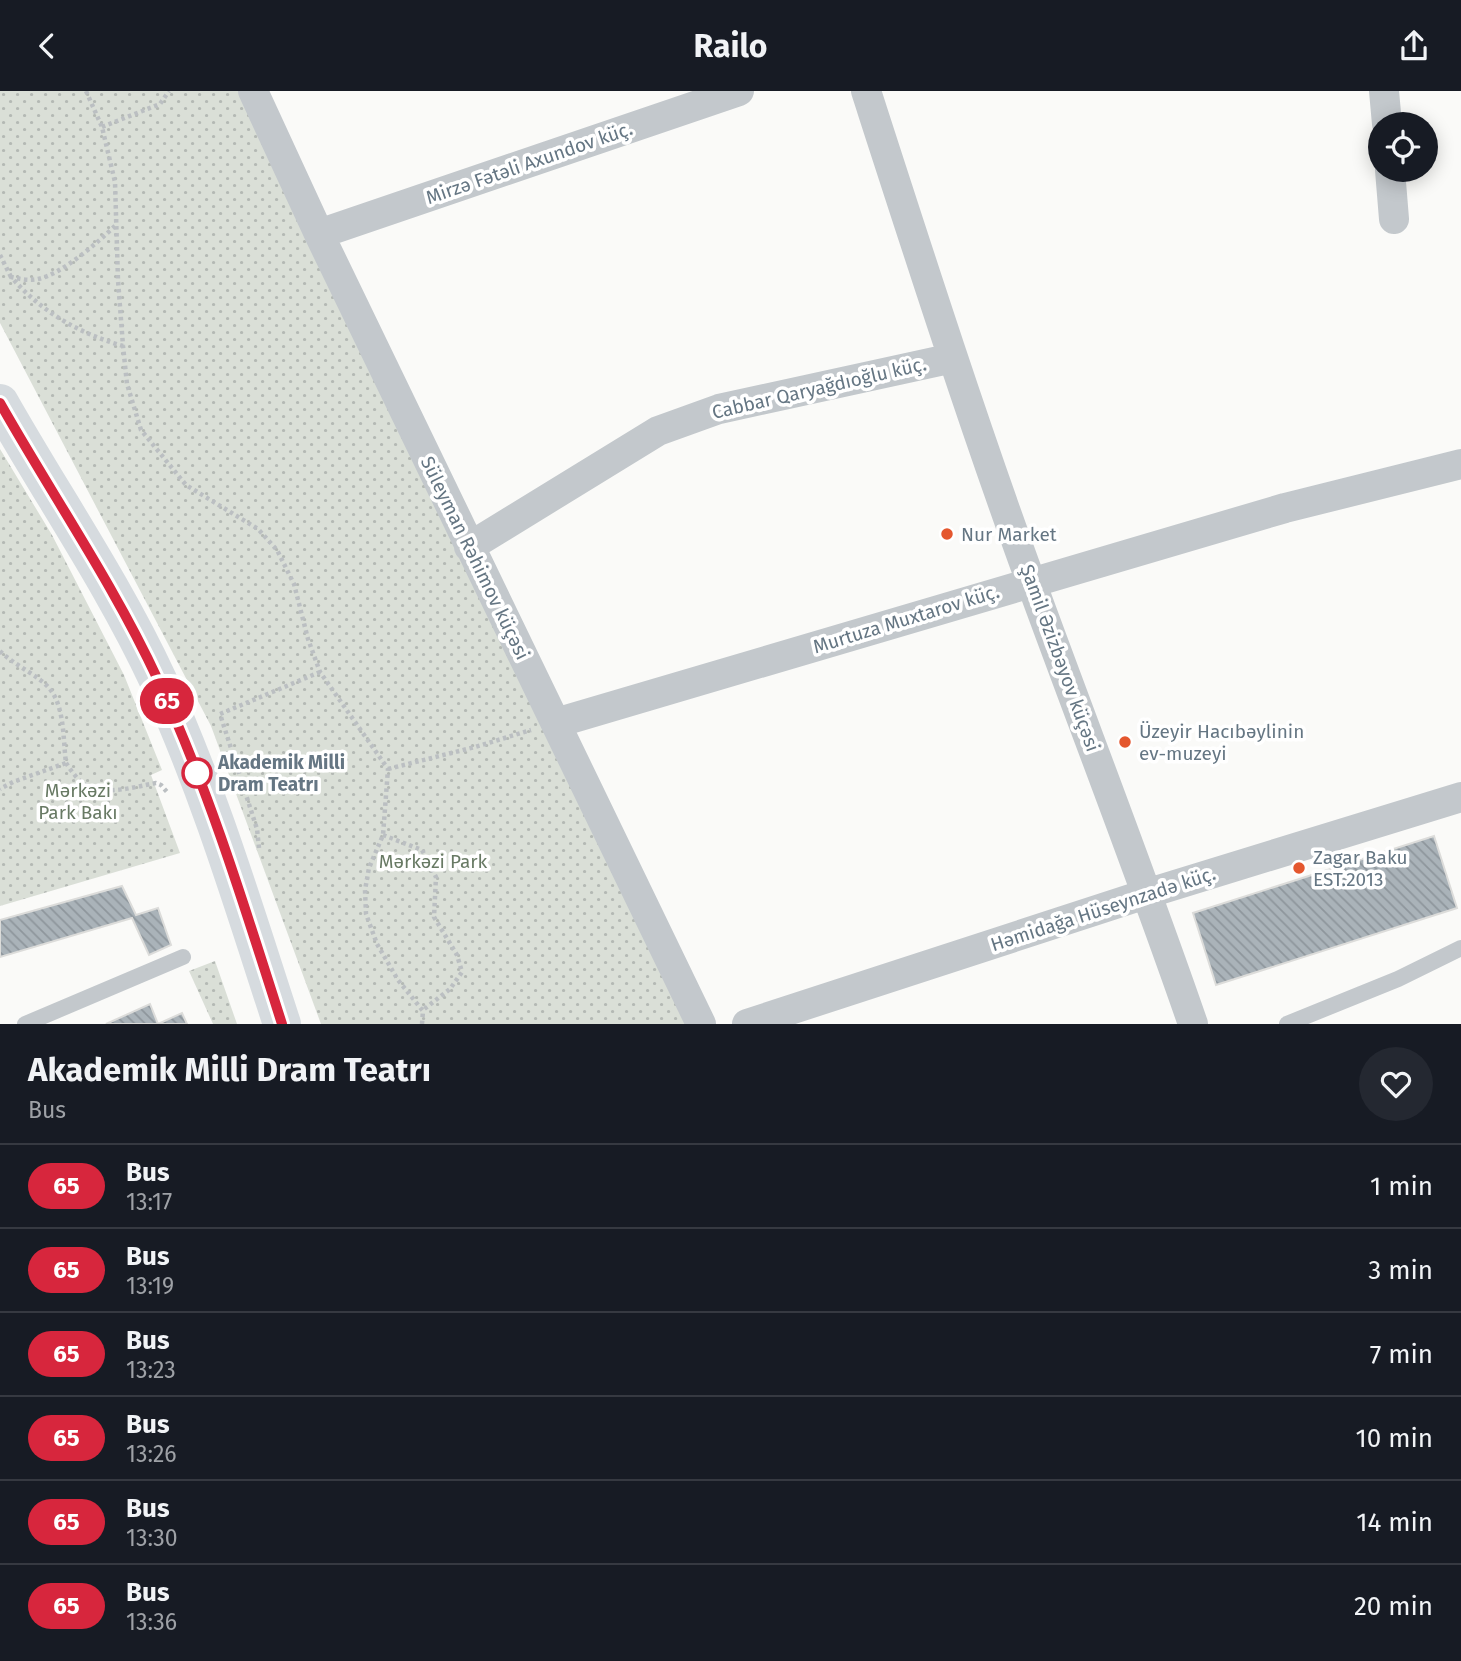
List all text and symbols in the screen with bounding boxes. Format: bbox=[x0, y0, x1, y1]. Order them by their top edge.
icon: back bbox=[28, 27, 66, 65]
text: Railo bbox=[693, 27, 768, 65]
icon: share bbox=[1395, 27, 1433, 65]
map controls bbox=[1368, 112, 1438, 182]
button: locate bbox=[1368, 112, 1438, 182]
street label: Mirzə Fətəli Axundov küç. bbox=[423, 117, 635, 209]
street label: Cabbar Qaryağdıoğlu küç. bbox=[710, 352, 928, 424]
street label: Süleyman Rəhimov küçəsi bbox=[416, 453, 534, 663]
place label: Nur Market bbox=[961, 523, 1057, 546]
marker: Nur Market bbox=[939, 526, 955, 542]
street label: Şamil Əzizbəyov küçəsi bbox=[1015, 561, 1105, 755]
street label: Murtuza Muxtarov küç. bbox=[810, 580, 1002, 658]
line badge: 65 bbox=[136, 678, 198, 724]
text: 65 bbox=[154, 687, 180, 715]
place label: Üzeyir Hacıbəylinin ev-muzeyi bbox=[1139, 720, 1304, 765]
marker: Üzeyir Hacıbəylinin ev-muzeyi bbox=[1117, 734, 1133, 750]
place label: Akademik Milli Dram Teatrı bbox=[217, 751, 345, 796]
marker: Akademik Milli Dram Teatrı bbox=[182, 758, 212, 788]
park label: Mərkəzi Park Bakı bbox=[38, 779, 118, 824]
place label: Zagar Baku EST.2013 bbox=[1313, 846, 1408, 891]
park label: Mərkəzi Park bbox=[379, 850, 488, 873]
marker: Zagar Baku EST.2013 bbox=[1291, 860, 1307, 876]
street label: Həmidağa Hüseynzadə küç. bbox=[988, 862, 1218, 956]
button: heart bbox=[1359, 1047, 1433, 1121]
text: Akademik Milli Dram Teatrı bbox=[28, 1050, 431, 1090]
text: Bus bbox=[28, 1096, 66, 1124]
text: Bus bbox=[126, 1157, 169, 1188]
text: 1 min bbox=[1370, 1171, 1433, 1202]
text: 65 bbox=[53, 1172, 80, 1200]
text: 13:17 bbox=[126, 1188, 172, 1216]
text: Bus bbox=[126, 1241, 169, 1272]
text: 3 min bbox=[1368, 1255, 1433, 1286]
text: 65 bbox=[53, 1256, 80, 1284]
text: 13:19 bbox=[126, 1272, 174, 1300]
text: Bus bbox=[126, 1325, 169, 1356]
text: 7 min bbox=[1370, 1339, 1433, 1370]
text: 65 bbox=[53, 1340, 80, 1368]
text: 13:23 bbox=[126, 1356, 176, 1384]
text: Bus bbox=[126, 1409, 169, 1440]
text: 10 min bbox=[1355, 1423, 1433, 1454]
text: 65 bbox=[53, 1424, 80, 1452]
text: 13:26 bbox=[126, 1440, 177, 1468]
text: Bus bbox=[126, 1493, 169, 1524]
text: 14 min bbox=[1356, 1507, 1433, 1538]
text: 65 bbox=[53, 1508, 80, 1536]
text: 13:30 bbox=[126, 1524, 177, 1552]
text: Bus bbox=[126, 1577, 169, 1608]
text: 20 min bbox=[1354, 1591, 1433, 1622]
text: 65 bbox=[53, 1592, 80, 1620]
text: 13:36 bbox=[126, 1608, 177, 1636]

